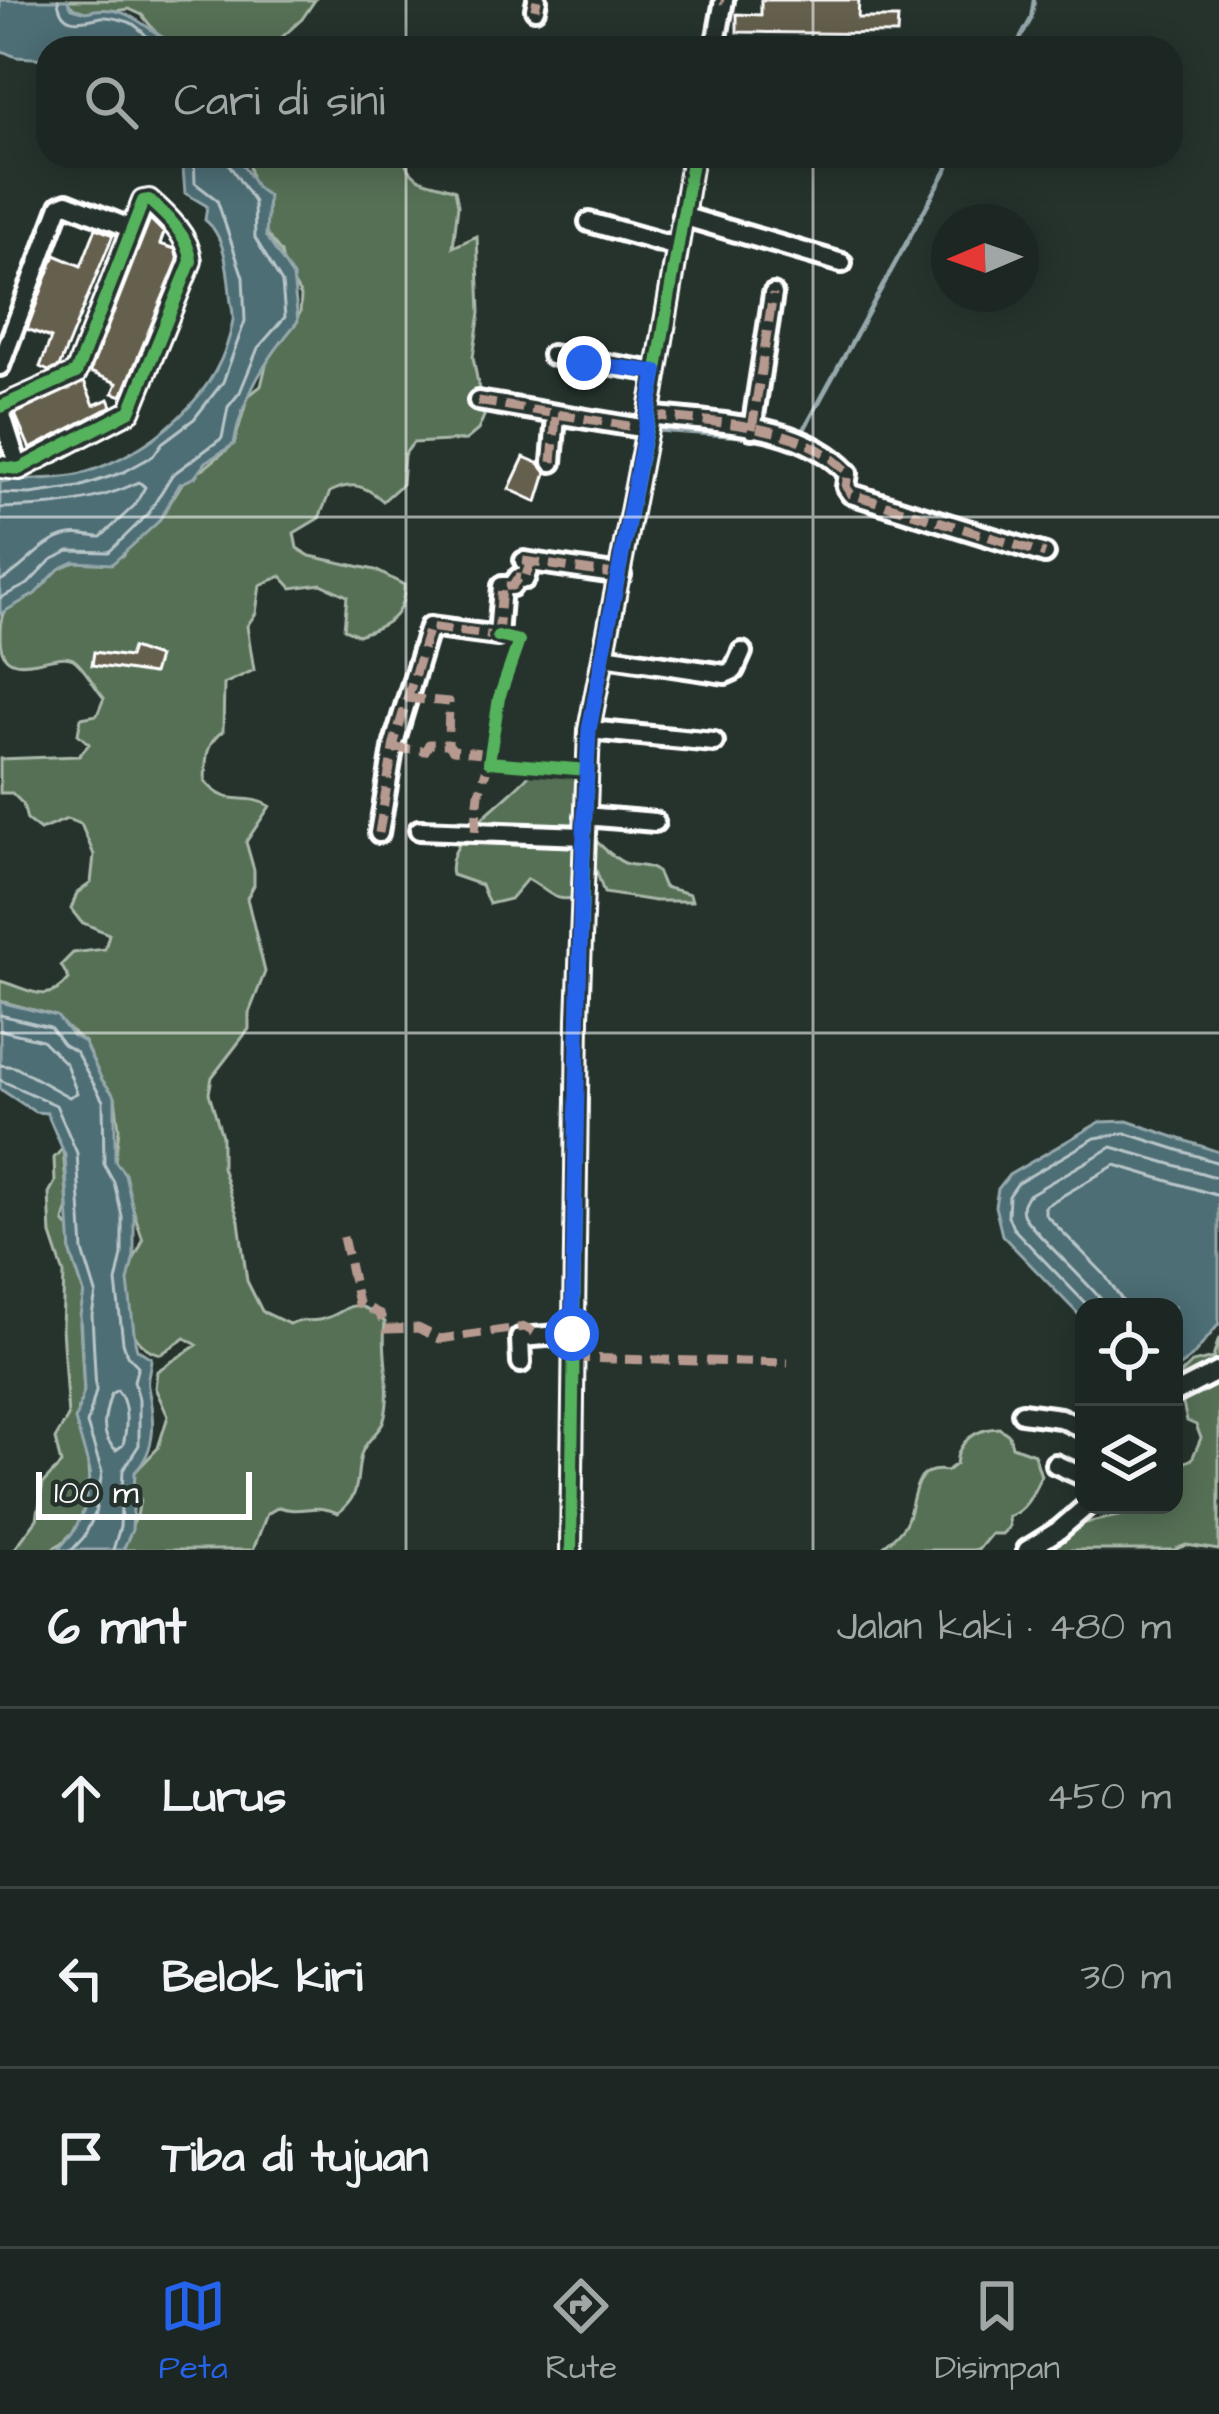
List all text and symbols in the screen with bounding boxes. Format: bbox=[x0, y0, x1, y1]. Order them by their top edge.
search box bbox=[36, 36, 1183, 168]
icon: search bbox=[78, 69, 144, 135]
text: Cari di sini bbox=[174, 71, 385, 133]
north arrow bbox=[931, 204, 1039, 312]
route end bbox=[557, 336, 611, 390]
map controls bbox=[1075, 1298, 1183, 1514]
button: locate bbox=[1075, 1298, 1183, 1406]
route start bbox=[545, 1307, 599, 1361]
button: layers bbox=[1075, 1406, 1183, 1514]
scale bar bbox=[36, 1466, 252, 1519]
text: 100 m bbox=[54, 1470, 139, 1516]
text: 6 mnt bbox=[48, 1593, 186, 1664]
text: Jalan kaki · 480 m bbox=[837, 1601, 1171, 1655]
icon: ahead bbox=[48, 1765, 114, 1831]
text: Lurus bbox=[162, 1767, 286, 1829]
text: 450 m bbox=[1046, 1771, 1171, 1825]
icon: left bbox=[48, 1945, 114, 2011]
text: Belok kiri bbox=[162, 1947, 362, 2009]
text: 30 m bbox=[1081, 1951, 1171, 2005]
icon: arrive bbox=[48, 2125, 114, 2191]
text: Tiba di tujuan bbox=[162, 2127, 428, 2189]
tab: Peta bbox=[159, 2273, 228, 2391]
tab: Rute bbox=[546, 2273, 617, 2391]
tab: Disimpan bbox=[935, 2273, 1060, 2391]

